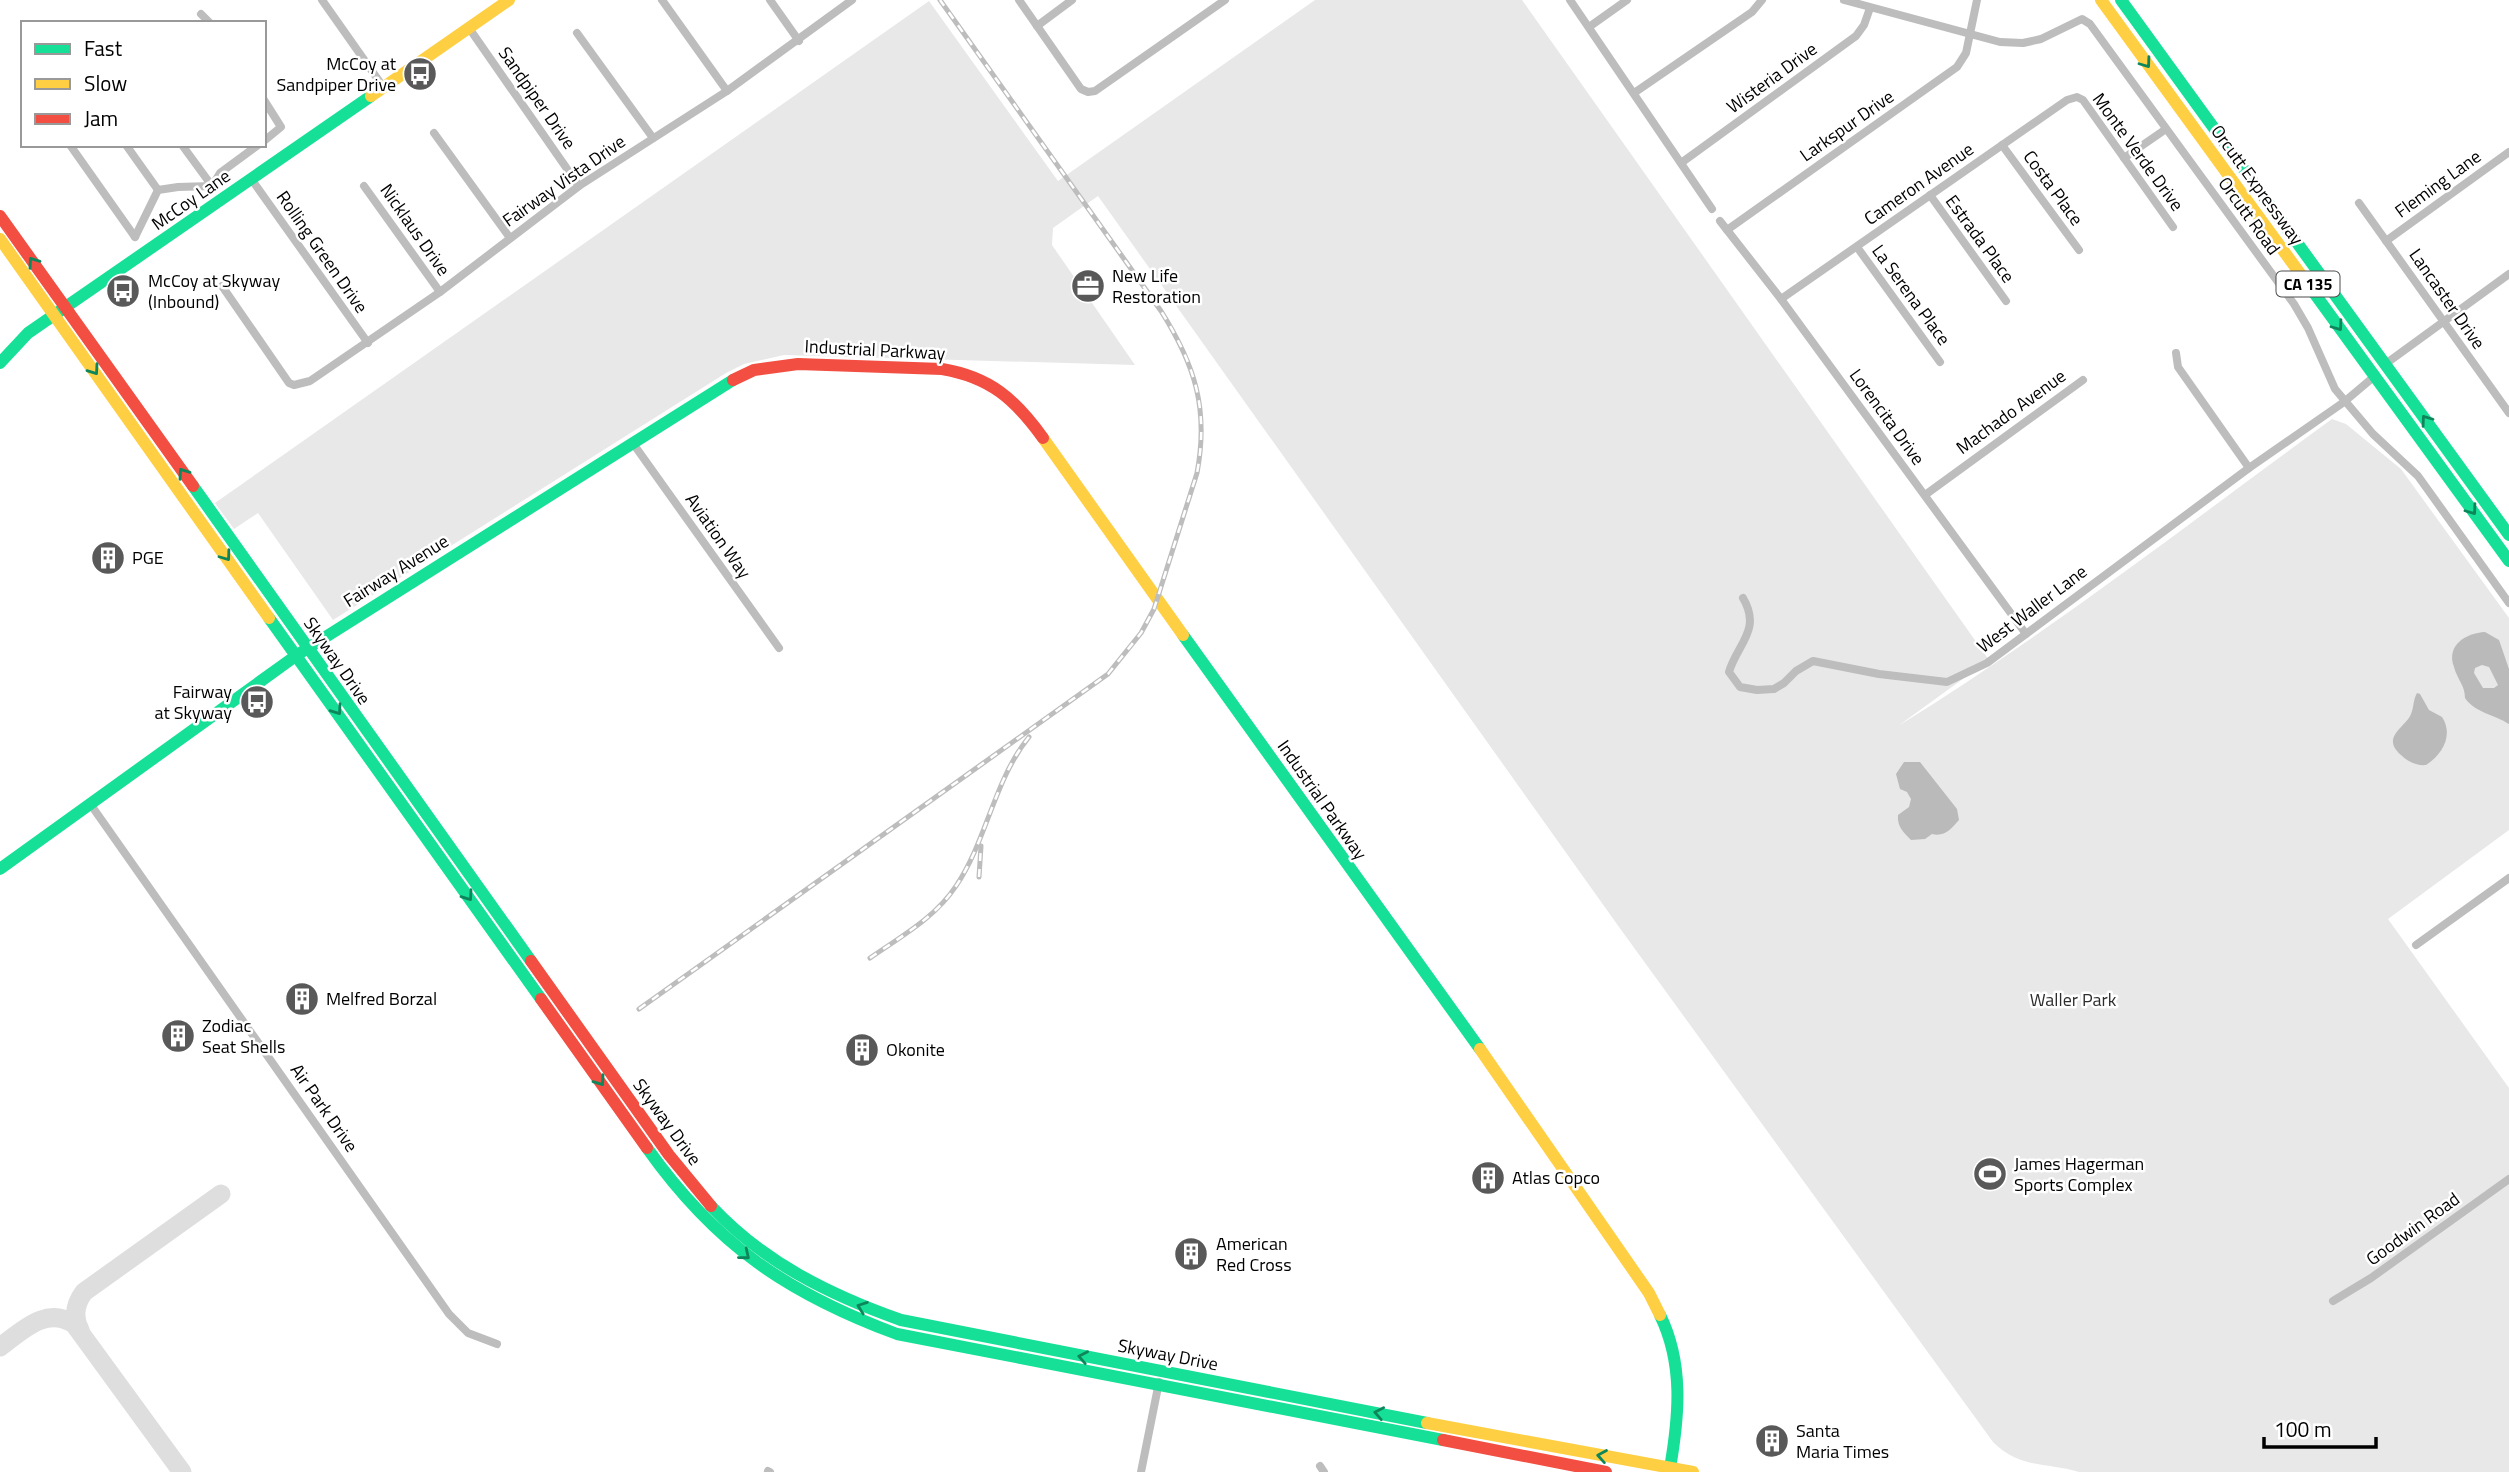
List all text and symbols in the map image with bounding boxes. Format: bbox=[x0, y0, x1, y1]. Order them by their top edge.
legend bbox=[21, 21, 266, 147]
text: Fast bbox=[84, 32, 123, 64]
street label: Wisteria Drive bbox=[1721, 35, 1823, 120]
street label: Sandpiper Drive bbox=[492, 41, 583, 154]
place label: McCoy at Sandpiper Drive bbox=[276, 50, 397, 98]
bus stop icon: McCoy at Sandpiper Drive bbox=[401, 55, 439, 93]
one-way arrow bbox=[2138, 55, 2151, 68]
text: Slow bbox=[84, 67, 127, 99]
street label: Larkspur Drive bbox=[1794, 83, 1899, 168]
street label: Monte Verde Drive bbox=[2086, 87, 2191, 216]
text: Jam bbox=[84, 102, 118, 134]
street label: Orcutt Expressway bbox=[2205, 119, 2310, 251]
street label: Fairway Vista Drive bbox=[497, 128, 631, 233]
street label: Cameron Avenue bbox=[1858, 136, 1979, 231]
street label: Fleming Lane bbox=[2389, 143, 2486, 224]
street label: Costa Place bbox=[2017, 144, 2090, 231]
street label: McCoy Lane bbox=[146, 162, 236, 237]
street label: Orcutt Road bbox=[2212, 171, 2287, 260]
street label: Nicklaus Drive bbox=[374, 178, 457, 281]
street label: Rolling Green Drive bbox=[270, 185, 375, 318]
street label: Estrada Place bbox=[1939, 189, 2022, 288]
street label: La Serena Place bbox=[1866, 239, 1957, 351]
street label: Lancaster Drive bbox=[2403, 243, 2492, 355]
one-way arrow bbox=[29, 257, 41, 270]
place label: New Life Restoration bbox=[1112, 262, 1201, 310]
place label: McCoy at Skyway (Inbound) bbox=[148, 267, 280, 315]
office icon: New Life Restoration bbox=[1069, 267, 1107, 305]
bus stop icon: McCoy at Skyway (Inbound) bbox=[104, 272, 142, 310]
road number: CA 135 bbox=[2276, 272, 2340, 296]
one-way arrow bbox=[2330, 318, 2342, 331]
street label: Industrial Parkway bbox=[804, 332, 946, 367]
one-way arrow bbox=[86, 362, 98, 375]
street label: Machado Avenue bbox=[1950, 362, 2071, 461]
street label: Lorencita Drive bbox=[1843, 363, 1932, 470]
one-way arrow bbox=[2422, 415, 2434, 428]
one-way arrow bbox=[179, 468, 191, 481]
street label: Aviation Way bbox=[679, 488, 758, 584]
one-way arrow bbox=[2464, 502, 2476, 515]
street label: Fairway Avenue bbox=[338, 527, 454, 614]
building icon: PGE bbox=[89, 539, 127, 577]
place label: PGE bbox=[132, 544, 164, 571]
one-way arrow bbox=[217, 548, 230, 561]
street label: West Waller Lane bbox=[1971, 558, 2093, 659]
street label: Skyway Drive bbox=[297, 611, 378, 710]
place label: Fairway at Skyway bbox=[154, 678, 232, 726]
bus stop icon: Fairway at Skyway bbox=[238, 683, 276, 721]
one-way arrow bbox=[328, 702, 341, 715]
street label: Industrial Parkway bbox=[1271, 734, 1374, 865]
one-way arrow bbox=[460, 888, 472, 901]
building icon: Melfred Borzal bbox=[283, 980, 321, 1018]
place label: Melfred Borzal bbox=[326, 985, 437, 1012]
park label: Waller Park bbox=[2030, 986, 2117, 1013]
place label: Zodiac Seat Shells bbox=[202, 1012, 285, 1060]
building icon: Zodiac Seat Shells bbox=[159, 1017, 197, 1055]
building icon: Okonite bbox=[843, 1031, 881, 1069]
place label: Okonite bbox=[886, 1036, 945, 1063]
street label: Air Park Drive bbox=[284, 1058, 365, 1157]
one-way arrow bbox=[592, 1073, 604, 1086]
street label: Skyway Drive bbox=[627, 1073, 708, 1171]
place label: James Hagerman Sports Complex bbox=[2014, 1150, 2144, 1198]
sports icon: James Hagerman Sports Complex bbox=[1971, 1155, 2009, 1193]
building icon: Atlas Copco bbox=[1469, 1159, 1507, 1197]
place label: Atlas Copco bbox=[1512, 1164, 1600, 1191]
street label: Goodwin Road bbox=[2360, 1185, 2465, 1272]
place label: American Red Cross bbox=[1216, 1230, 1292, 1278]
building icon: American Red Cross bbox=[1172, 1235, 1210, 1273]
one-way arrow bbox=[737, 1247, 749, 1260]
one-way arrow bbox=[856, 1301, 868, 1315]
street label: Skyway Drive bbox=[1116, 1332, 1221, 1377]
one-way arrow bbox=[1077, 1351, 1089, 1366]
one-way arrow bbox=[1373, 1406, 1385, 1421]
scale bar bbox=[2264, 1406, 2376, 1450]
text: 100 m bbox=[2274, 1413, 2331, 1445]
place label: Santa Maria Times bbox=[1796, 1417, 1889, 1465]
building icon: Santa Maria Times bbox=[1753, 1422, 1791, 1460]
one-way arrow bbox=[1596, 1449, 1608, 1464]

